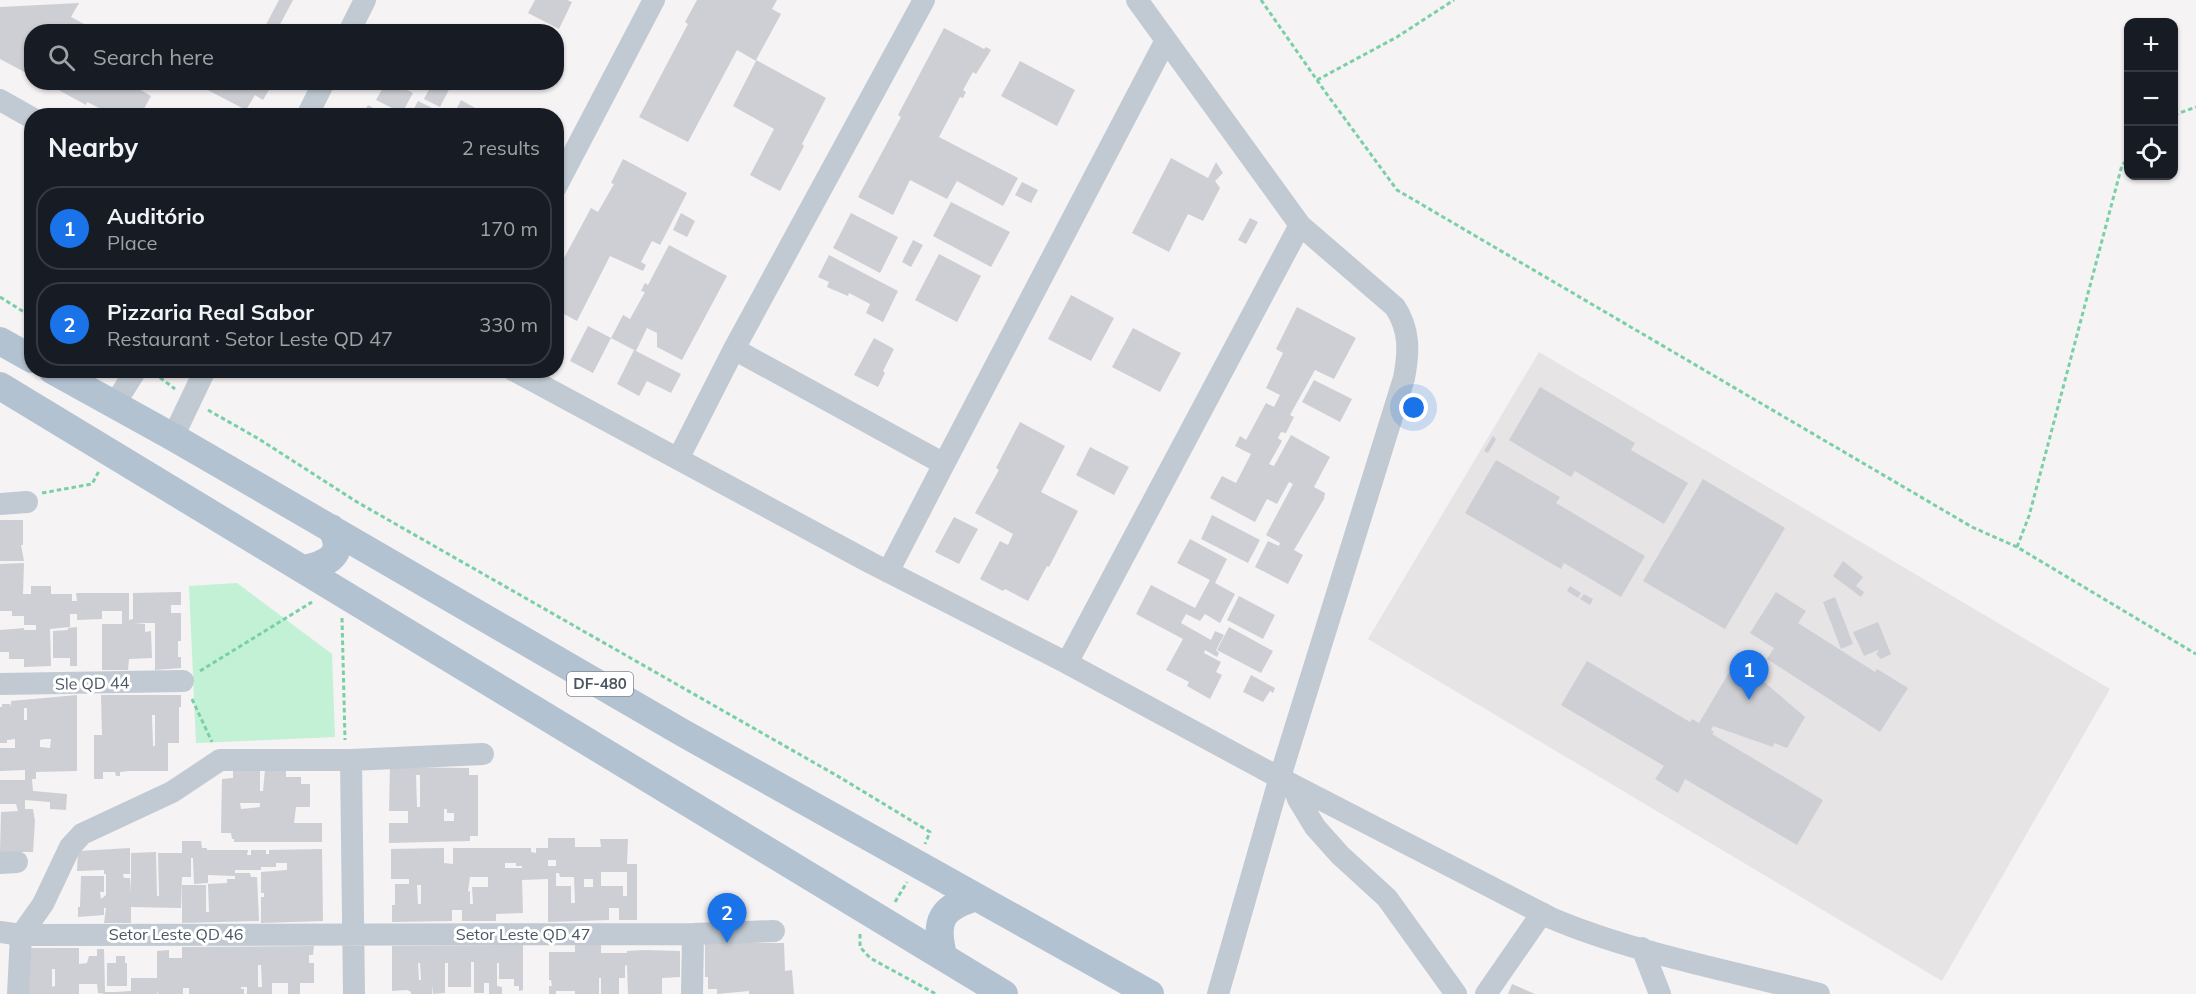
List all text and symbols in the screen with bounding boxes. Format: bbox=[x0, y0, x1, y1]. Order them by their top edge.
map controls bbox=[2124, 18, 2178, 180]
button: + bbox=[2124, 18, 2178, 72]
search box bbox=[24, 24, 564, 90]
icon: search bbox=[45, 41, 78, 74]
text: Search here bbox=[93, 43, 214, 71]
button: − bbox=[2124, 72, 2178, 126]
button: locate bbox=[2124, 126, 2178, 180]
text: Nearby bbox=[48, 131, 138, 164]
text: 2 results bbox=[462, 135, 540, 160]
text: Auditório bbox=[107, 202, 205, 230]
text: 1 bbox=[64, 216, 76, 241]
text: 170 m bbox=[479, 216, 538, 241]
text: Place bbox=[107, 230, 157, 255]
text: Pizzaria Real Sabor bbox=[107, 298, 314, 326]
text: 2 bbox=[64, 312, 76, 337]
text: 330 m bbox=[479, 312, 538, 337]
text: Restaurant · Setor Leste QD 47 bbox=[107, 326, 393, 351]
your location bbox=[1399, 393, 1428, 422]
pin: 1 bbox=[1730, 650, 1768, 700]
street label: Sle QD 44 bbox=[55, 672, 130, 694]
road number: DF-480 bbox=[567, 672, 633, 696]
pin: 2 bbox=[708, 894, 746, 943]
street label: Setor Leste QD 46 bbox=[109, 924, 243, 944]
street label: Setor Leste QD 47 bbox=[456, 924, 590, 944]

